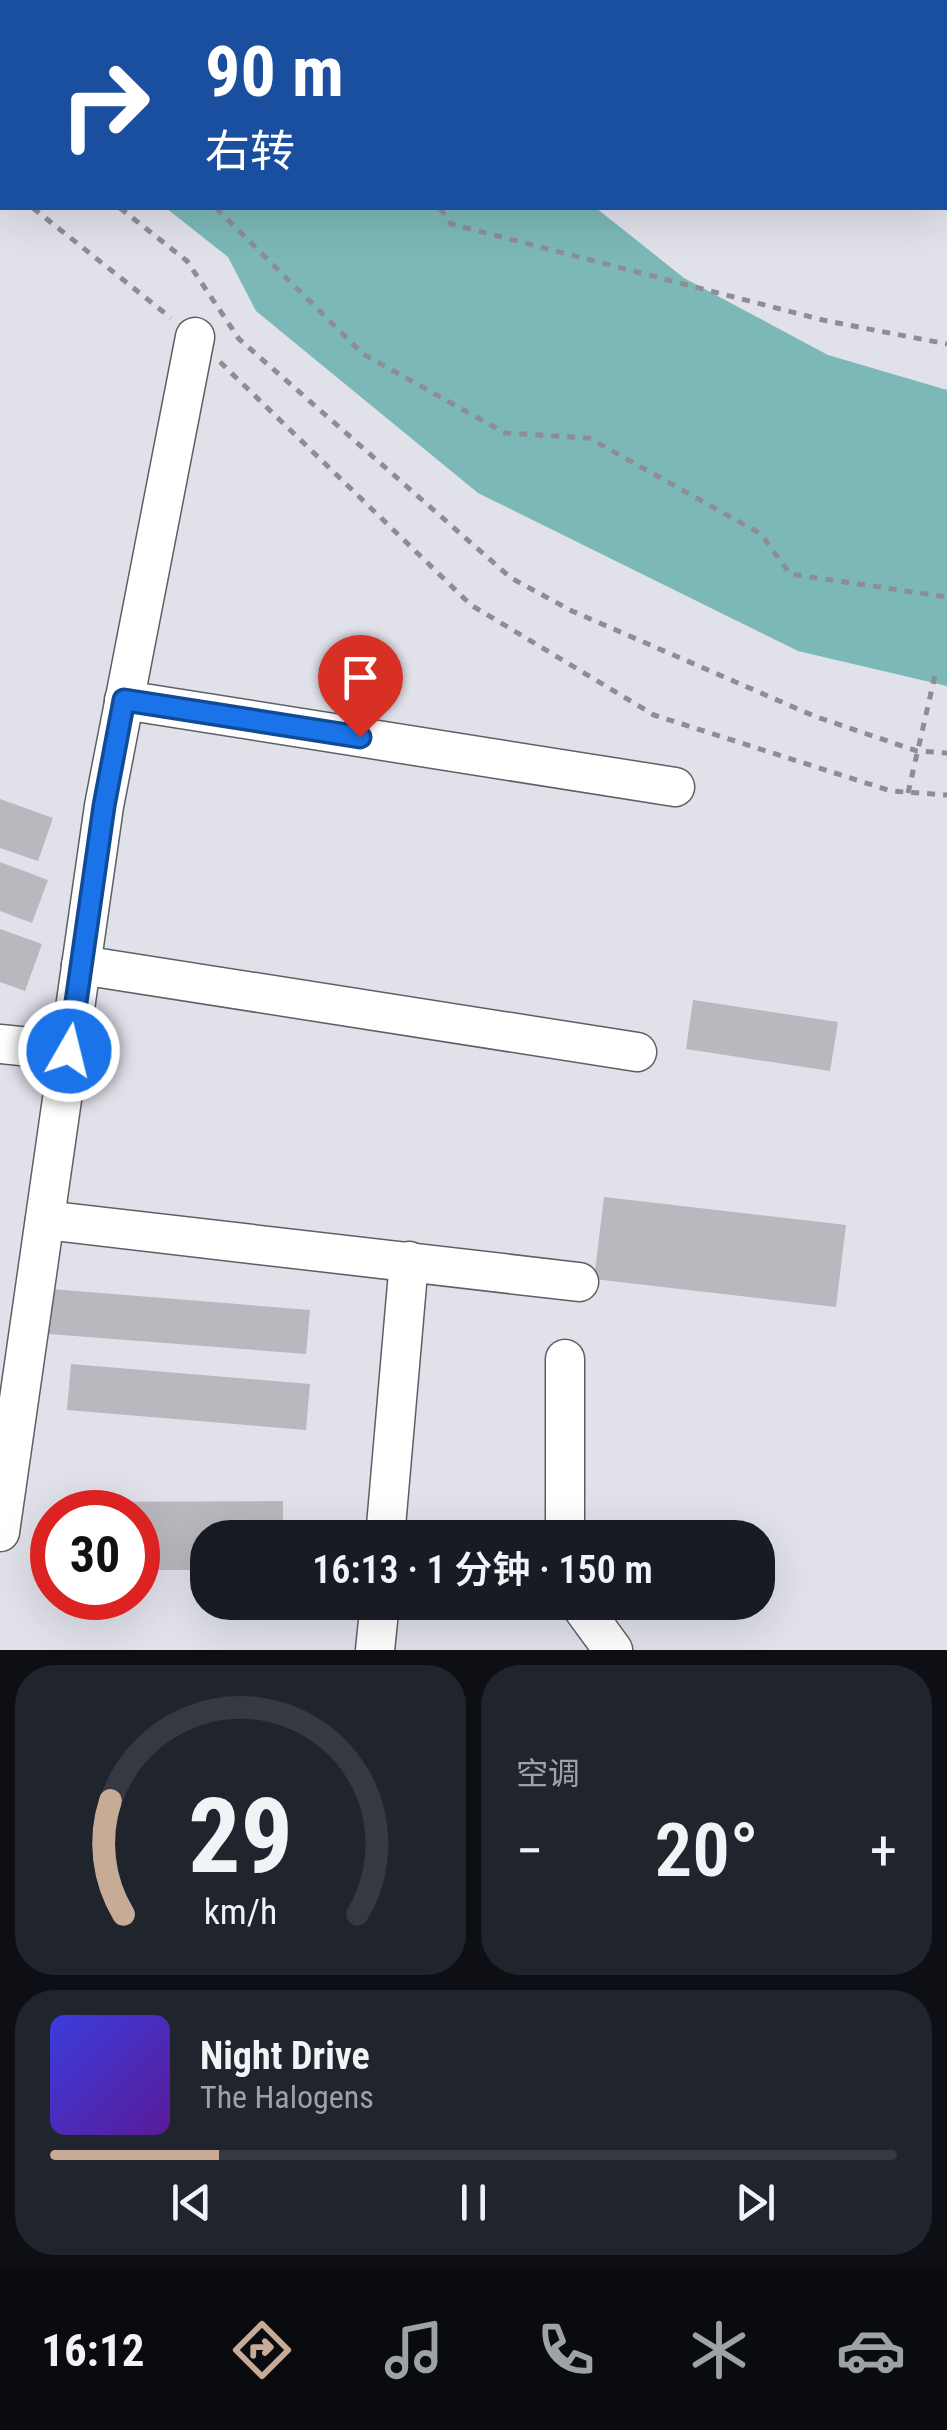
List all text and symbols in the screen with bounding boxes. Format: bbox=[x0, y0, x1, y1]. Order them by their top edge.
text: 90 m bbox=[205, 31, 344, 113]
icon: right bbox=[40, 40, 170, 170]
text: 右转 bbox=[205, 125, 295, 178]
pin bbox=[318, 635, 403, 738]
icon: arrive bbox=[333, 650, 388, 705]
position arrow bbox=[17, 999, 121, 1103]
speed limit sign: 30 bbox=[30, 1490, 160, 1620]
text: 16:13 · 1 分钟 · 150 m bbox=[312, 1548, 653, 1592]
text: 空调 bbox=[516, 1755, 580, 1793]
text: 29 bbox=[188, 1776, 293, 1897]
text: 20° bbox=[654, 1806, 759, 1894]
text: − bbox=[516, 1819, 544, 1883]
text: + bbox=[870, 1819, 897, 1883]
text: km/h bbox=[204, 1891, 277, 1933]
text: Night Drive bbox=[200, 2034, 370, 2078]
text: The Halogens bbox=[200, 2078, 374, 2116]
icon: previous bbox=[164, 2175, 219, 2230]
icon: pause bbox=[446, 2175, 501, 2230]
icon: next bbox=[728, 2175, 783, 2230]
icon: directions bbox=[227, 2315, 297, 2385]
icon: music bbox=[379, 2315, 449, 2385]
icon: phone bbox=[531, 2315, 601, 2385]
icon: climate bbox=[684, 2315, 754, 2385]
icon: car bbox=[836, 2315, 906, 2385]
text: 16:12 bbox=[41, 2324, 144, 2377]

